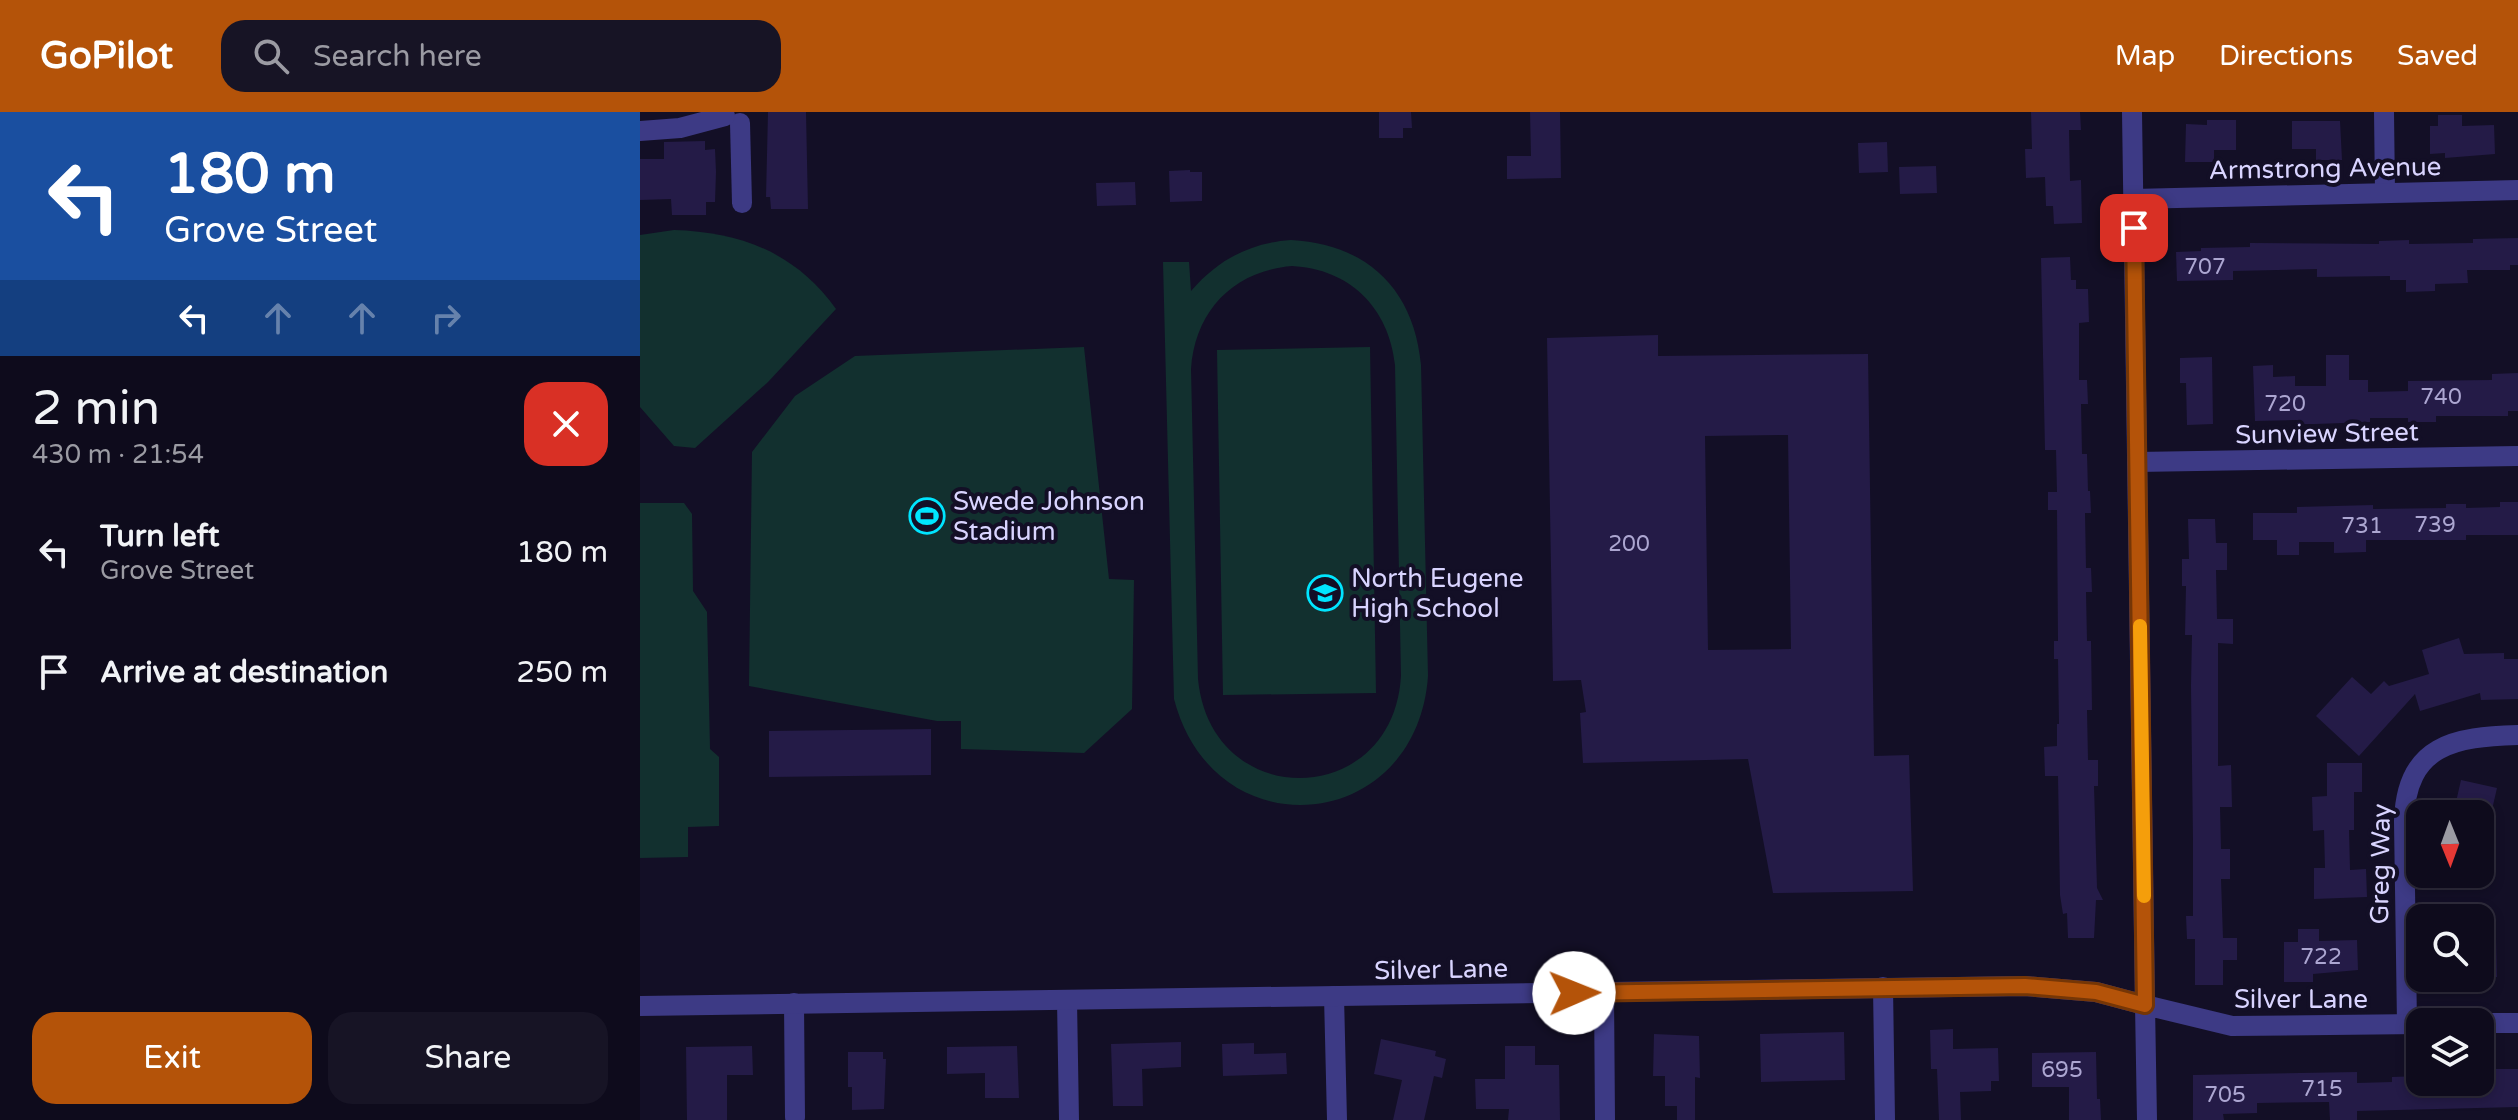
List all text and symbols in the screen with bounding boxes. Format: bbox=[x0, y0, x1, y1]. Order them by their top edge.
search box bbox=[221, 20, 781, 92]
text: GoPilot bbox=[40, 33, 173, 79]
icon: search bbox=[249, 34, 293, 78]
text: Search here bbox=[313, 38, 482, 75]
text: Map bbox=[2115, 39, 2175, 73]
text: Directions bbox=[2219, 39, 2353, 73]
text: Saved bbox=[2397, 39, 2478, 73]
text: 180 m bbox=[164, 141, 335, 208]
icon: left bbox=[32, 144, 136, 248]
street label: Armstrong Avenue bbox=[2208, 151, 2442, 186]
pin bbox=[2100, 194, 2168, 262]
icon: arrive bbox=[2112, 206, 2156, 250]
text: Grove Street bbox=[164, 209, 378, 252]
house number: 707 bbox=[2184, 254, 2226, 280]
icon: left bbox=[172, 296, 216, 340]
icon: ahead bbox=[256, 296, 300, 340]
icon: ahead bbox=[340, 296, 384, 340]
icon: right bbox=[424, 296, 468, 340]
text: 2 min bbox=[32, 380, 160, 438]
button: close bbox=[524, 382, 608, 466]
house number: 740 bbox=[2420, 384, 2462, 410]
house number: 720 bbox=[2264, 391, 2306, 417]
street label: Sunview Street bbox=[2235, 416, 2419, 451]
text: 430 m · 21:54 bbox=[32, 439, 204, 470]
place label: Swede Johnson Stadium bbox=[953, 486, 1145, 547]
sports icon: Swede Johnson Stadium bbox=[908, 497, 946, 535]
house number: 739 bbox=[2414, 512, 2456, 538]
house number: 731 bbox=[2341, 513, 2383, 539]
text: Turn left bbox=[100, 518, 219, 555]
icon: left bbox=[32, 530, 76, 574]
house number: 200 bbox=[1608, 531, 1650, 557]
text: 180 m bbox=[516, 534, 608, 571]
text: Grove Street bbox=[100, 555, 254, 586]
place label: North Eugene High School bbox=[1351, 563, 1524, 624]
school or university icon: North Eugene High School bbox=[1306, 574, 1344, 612]
icon: arrive bbox=[32, 650, 76, 694]
text: Arrive at destination bbox=[100, 654, 388, 691]
text: 250 m bbox=[516, 654, 608, 691]
north arrow bbox=[2406, 800, 2494, 888]
map controls bbox=[2406, 800, 2494, 1096]
street label: Greg Way bbox=[2364, 803, 2397, 925]
button: search bbox=[2406, 904, 2494, 992]
house number: 722 bbox=[2300, 944, 2342, 970]
position arrow bbox=[1532, 951, 1616, 1035]
street label: Silver Lane bbox=[1374, 953, 1508, 986]
street label: Silver Lane bbox=[2234, 984, 2368, 1015]
button: layers bbox=[2406, 1008, 2494, 1096]
button: Exit bbox=[32, 1012, 312, 1104]
button: Share bbox=[328, 1012, 608, 1104]
house number: 695 bbox=[2041, 1057, 2083, 1083]
house number: 715 bbox=[2301, 1076, 2343, 1102]
house number: 705 bbox=[2204, 1082, 2246, 1108]

